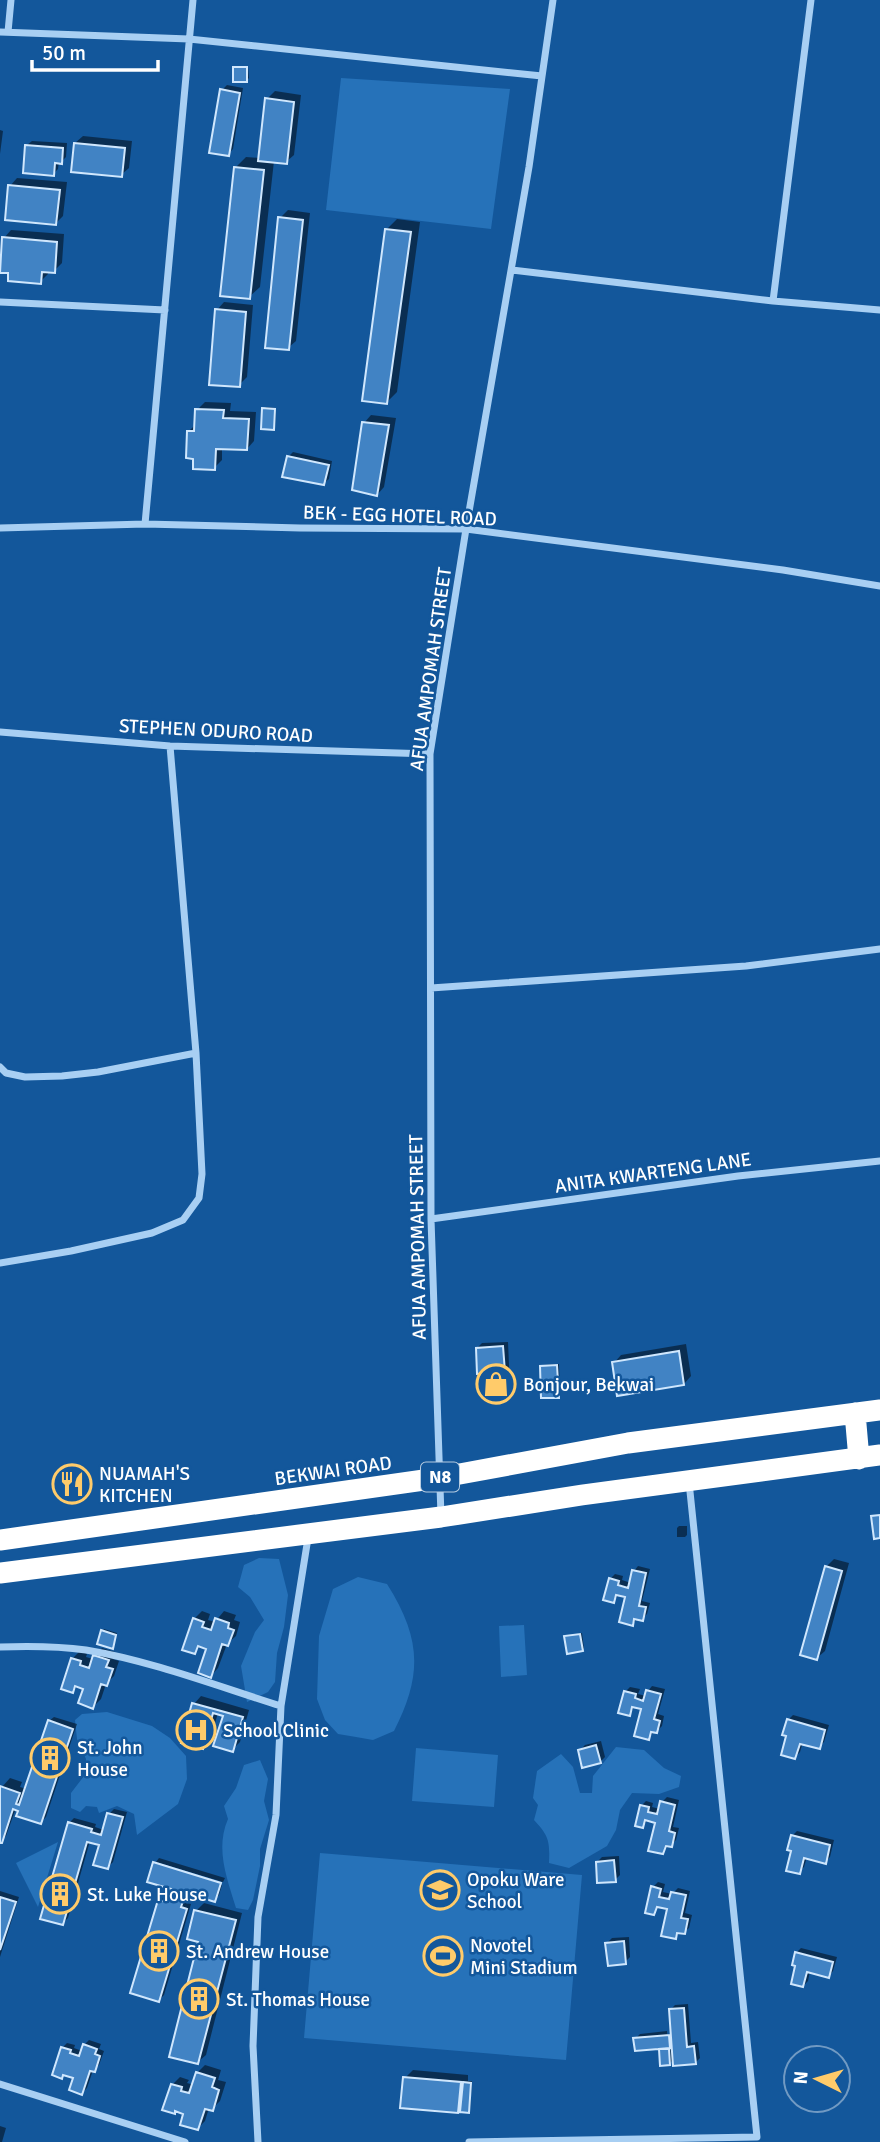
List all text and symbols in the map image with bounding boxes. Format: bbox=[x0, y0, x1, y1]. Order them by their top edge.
scale bar bbox=[32, 28, 158, 72]
text: 50 m bbox=[42, 40, 86, 66]
street label: BEK - EGG HOTEL ROAD bbox=[303, 501, 497, 531]
street label: AFUA AMPOMAH STREET bbox=[405, 565, 457, 773]
street label: STEPHEN ODURO ROAD bbox=[118, 714, 314, 748]
street label: AFUA AMPOMAH STREET bbox=[404, 1133, 432, 1340]
street label: ANITA KWARTENG LANE bbox=[553, 1147, 753, 1199]
shop icon: Bonjour, Bekwai bbox=[475, 1363, 517, 1405]
place label: Bonjour, Bekwai bbox=[523, 1373, 654, 1397]
street label: BEKWAI ROAD bbox=[273, 1451, 393, 1491]
place label: NUAMAH'S KITCHEN bbox=[99, 1462, 190, 1508]
road number: N8 bbox=[421, 1462, 459, 1492]
restaurant icon: NUAMAH'S KITCHEN bbox=[51, 1463, 93, 1505]
hospital icon: School Clinic bbox=[175, 1709, 217, 1751]
place label: School Clinic bbox=[223, 1719, 329, 1743]
place label: St. John House bbox=[77, 1736, 143, 1782]
building icon: St. John House bbox=[29, 1737, 71, 1779]
place label: Opoku Ware School bbox=[467, 1868, 564, 1914]
school or university icon: Opoku Ware School bbox=[419, 1869, 461, 1911]
building icon: St. Luke House bbox=[39, 1873, 81, 1915]
place label: St. Luke House bbox=[87, 1883, 207, 1907]
building icon: St. Andrew House bbox=[138, 1930, 180, 1972]
place label: Novotel Mini Stadium bbox=[470, 1934, 578, 1980]
sports icon: Novotel Mini Stadium bbox=[422, 1935, 464, 1977]
place label: St. Andrew House bbox=[186, 1940, 329, 1964]
building icon: St. Thomas House bbox=[178, 1978, 220, 2020]
place label: St. Thomas House bbox=[226, 1988, 370, 2012]
north arrow bbox=[782, 2044, 852, 2114]
text: N bbox=[789, 2070, 814, 2085]

